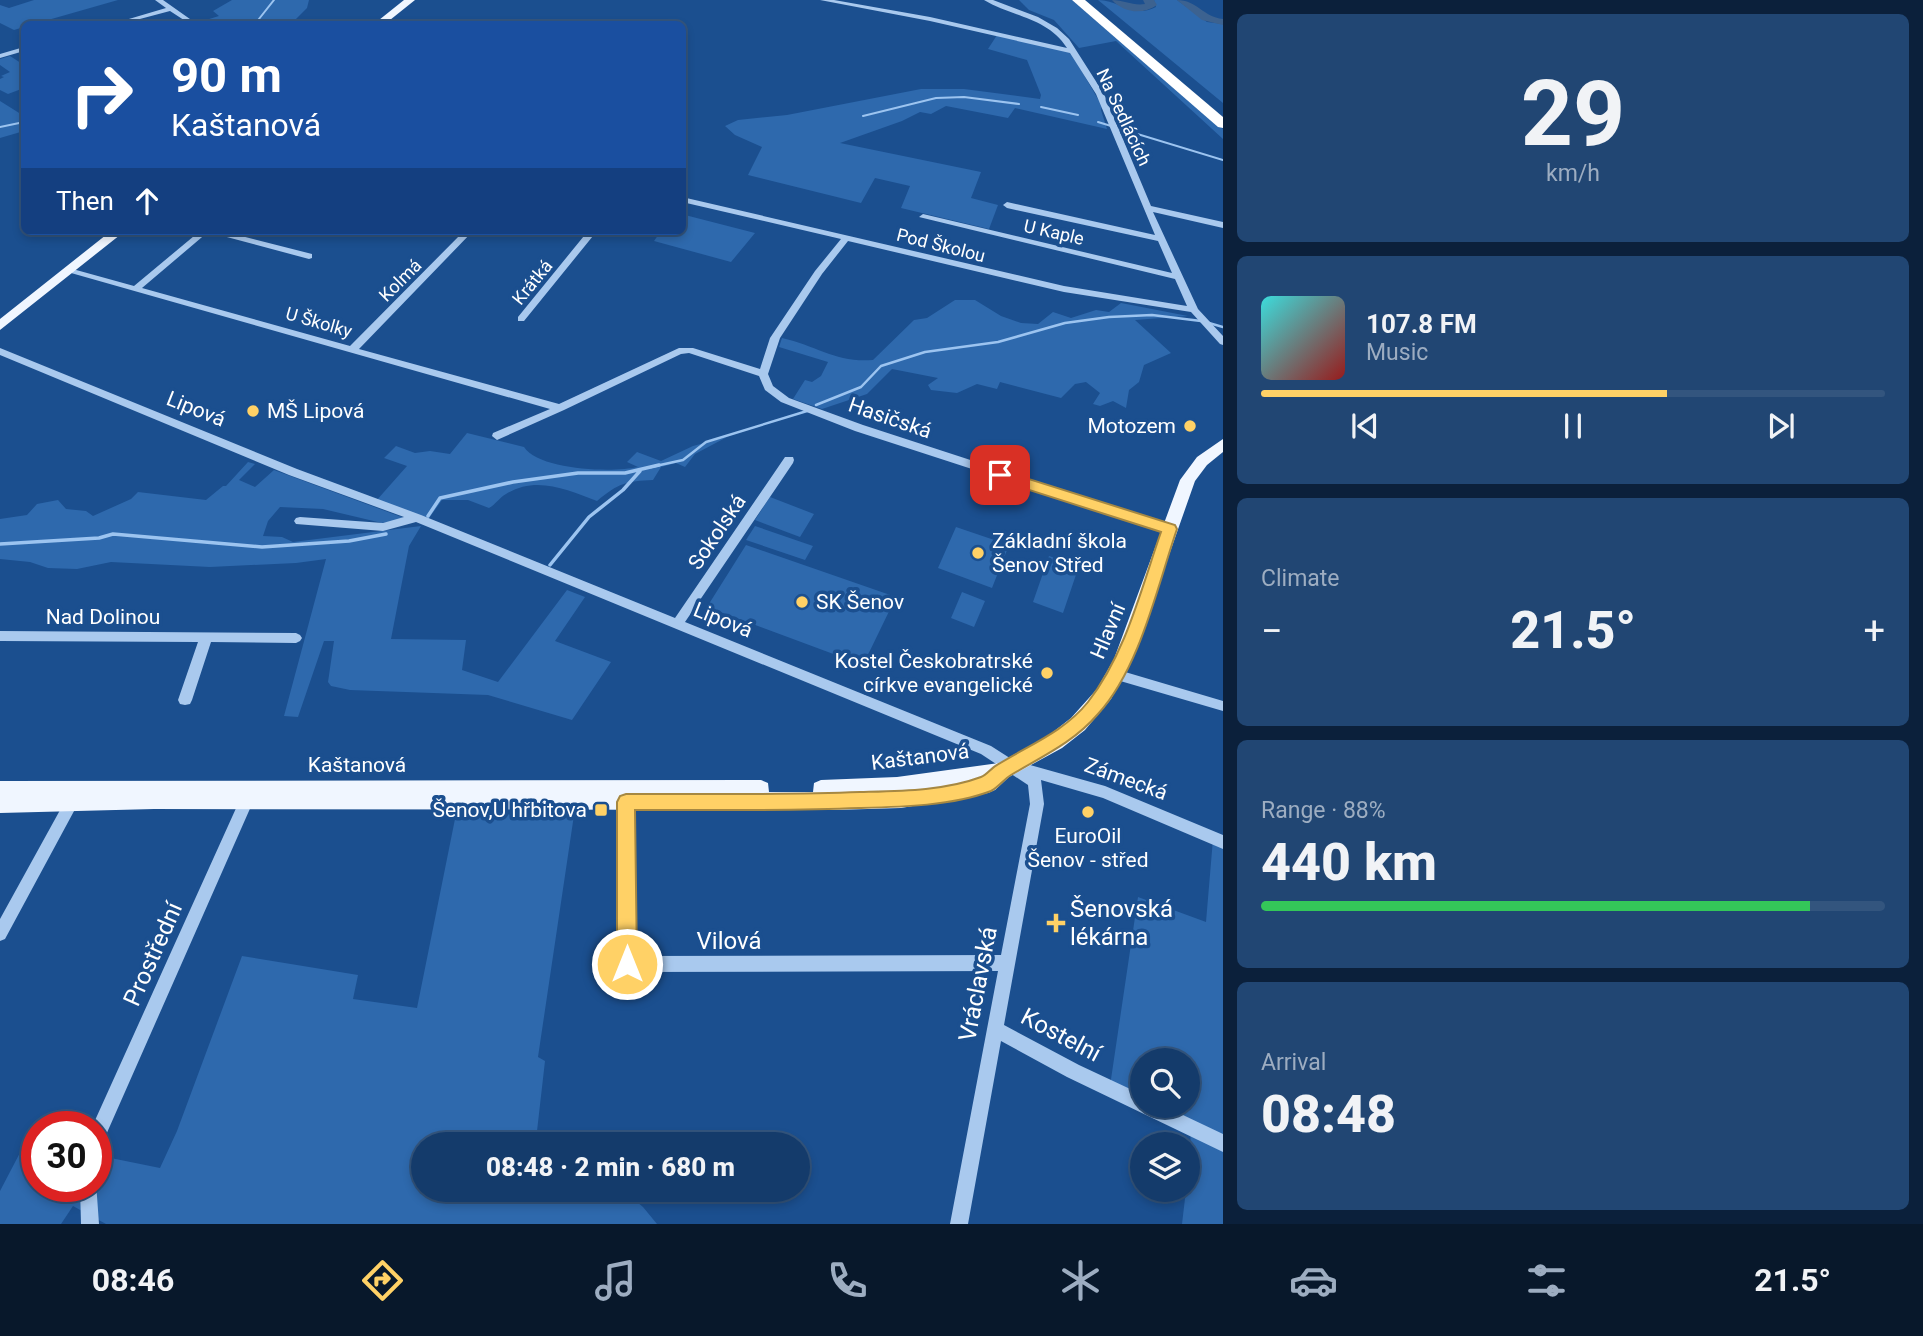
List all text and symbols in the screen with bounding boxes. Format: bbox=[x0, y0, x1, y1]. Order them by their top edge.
text: 90 m bbox=[171, 47, 282, 104]
icon: right bbox=[56, 49, 147, 140]
text: 29 bbox=[1521, 61, 1625, 167]
street label: Na Sedlácích bbox=[1092, 65, 1156, 169]
text: Kaštanová bbox=[171, 106, 321, 144]
text: km/h bbox=[1546, 160, 1600, 187]
icon: ahead bbox=[128, 182, 166, 220]
text: Then bbox=[56, 186, 114, 216]
street label: U Kaple bbox=[1022, 215, 1086, 249]
street label: Pod Školou bbox=[894, 224, 988, 266]
street label: Kolmá bbox=[374, 254, 426, 306]
street label: Krátká bbox=[508, 255, 556, 309]
street label: U Školky bbox=[283, 303, 355, 342]
text: 107.8 FM bbox=[1366, 309, 1477, 339]
text: Music bbox=[1366, 339, 1428, 366]
street label: Lipová bbox=[163, 386, 229, 432]
street label: Hasičská bbox=[845, 393, 935, 443]
place label: MŠ Lipová bbox=[267, 399, 364, 423]
marker: MŠ Lipová bbox=[245, 403, 261, 419]
icon: previous bbox=[1346, 407, 1384, 445]
icon: pause bbox=[1554, 407, 1592, 445]
icon: next bbox=[1762, 407, 1800, 445]
place label: Motozem bbox=[1087, 414, 1176, 438]
marker: Motozem bbox=[1182, 418, 1198, 434]
pin bbox=[970, 445, 1030, 505]
icon: arrive bbox=[981, 456, 1019, 494]
street label: Sokolská bbox=[683, 490, 751, 574]
place label: Základní škola Šenov Střed bbox=[992, 529, 1127, 577]
marker: Základní škola Šenov Střed bbox=[970, 545, 986, 561]
text: Climate bbox=[1261, 565, 1340, 592]
place label: SK Šenov bbox=[816, 590, 904, 614]
marker: SK Šenov bbox=[794, 594, 810, 610]
street label: Lipová bbox=[690, 597, 756, 643]
street label: Hlavní bbox=[1086, 599, 1131, 663]
text: 21.5° bbox=[1510, 600, 1636, 661]
street label: Nad Dolinou bbox=[46, 605, 160, 629]
text: − bbox=[1261, 609, 1283, 653]
text: + bbox=[1863, 609, 1885, 653]
place label: Kostel Českobratrské církve evangelické bbox=[834, 649, 1033, 697]
marker: Kostel Českobratrské církve evangelické bbox=[1039, 665, 1055, 681]
street label: Kaštanová bbox=[870, 739, 970, 775]
street label: Kaštanová bbox=[308, 753, 406, 777]
street label: Zámecká bbox=[1081, 753, 1171, 805]
text: Range · 88% bbox=[1261, 797, 1386, 824]
place label: Šenov,U hřbitova bbox=[432, 798, 587, 822]
marker: Šenov,U hřbitova bbox=[593, 802, 609, 818]
marker: EuroOil Šenov - střed bbox=[1080, 804, 1096, 820]
place label: EuroOil Šenov - střed bbox=[1027, 824, 1149, 872]
text: 440 km bbox=[1261, 832, 1437, 893]
place label: Šenovská lékárna bbox=[1070, 895, 1173, 951]
street label: Prostřední bbox=[118, 897, 189, 1010]
marker: Šenovská lékárna bbox=[1048, 915, 1064, 931]
street label: Vráclavská bbox=[953, 924, 1003, 1044]
position arrow bbox=[590, 927, 664, 1001]
street label: Vilová bbox=[697, 927, 761, 955]
street label: Kostelní bbox=[1016, 1002, 1107, 1068]
map controls bbox=[1130, 1048, 1200, 1202]
button: search bbox=[1130, 1048, 1200, 1118]
text: Arrival bbox=[1261, 1049, 1326, 1076]
text: 08:48 bbox=[1261, 1084, 1396, 1145]
speed limit sign: 30 bbox=[21, 1111, 112, 1202]
button: layers bbox=[1130, 1132, 1200, 1202]
text: 08:48 · 2 min · 680 m bbox=[486, 1152, 735, 1182]
icon: directions bbox=[358, 1256, 407, 1305]
icon: music bbox=[591, 1256, 640, 1305]
icon: phone bbox=[823, 1256, 872, 1305]
icon: climate bbox=[1056, 1256, 1105, 1305]
icon: car bbox=[1289, 1256, 1338, 1305]
icon: filters bbox=[1522, 1256, 1571, 1305]
text: 08:46 bbox=[92, 1261, 174, 1299]
text: 21.5° bbox=[1754, 1261, 1831, 1299]

